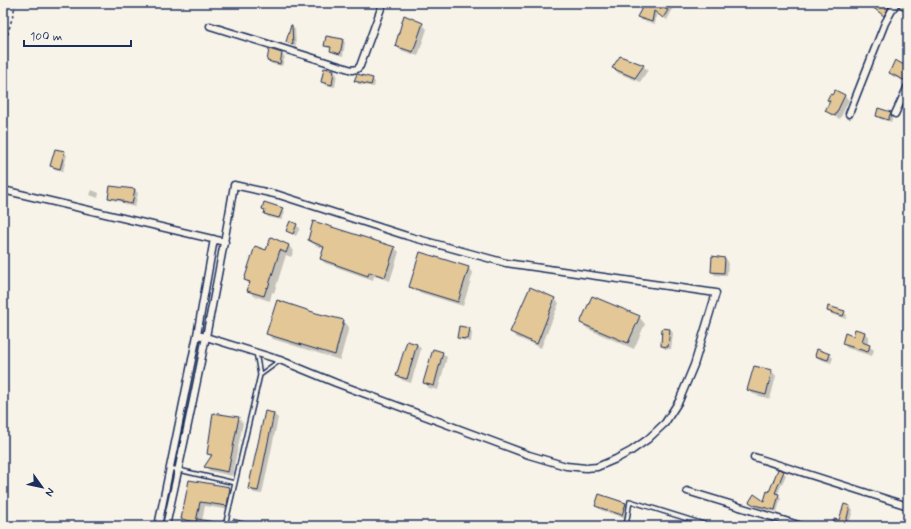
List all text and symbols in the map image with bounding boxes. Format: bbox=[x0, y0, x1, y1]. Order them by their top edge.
scale bar bbox=[24, 22, 131, 48]
text: 100 m bbox=[30, 29, 62, 45]
north arrow bbox=[22, 467, 62, 507]
text: N bbox=[42, 485, 57, 499]

